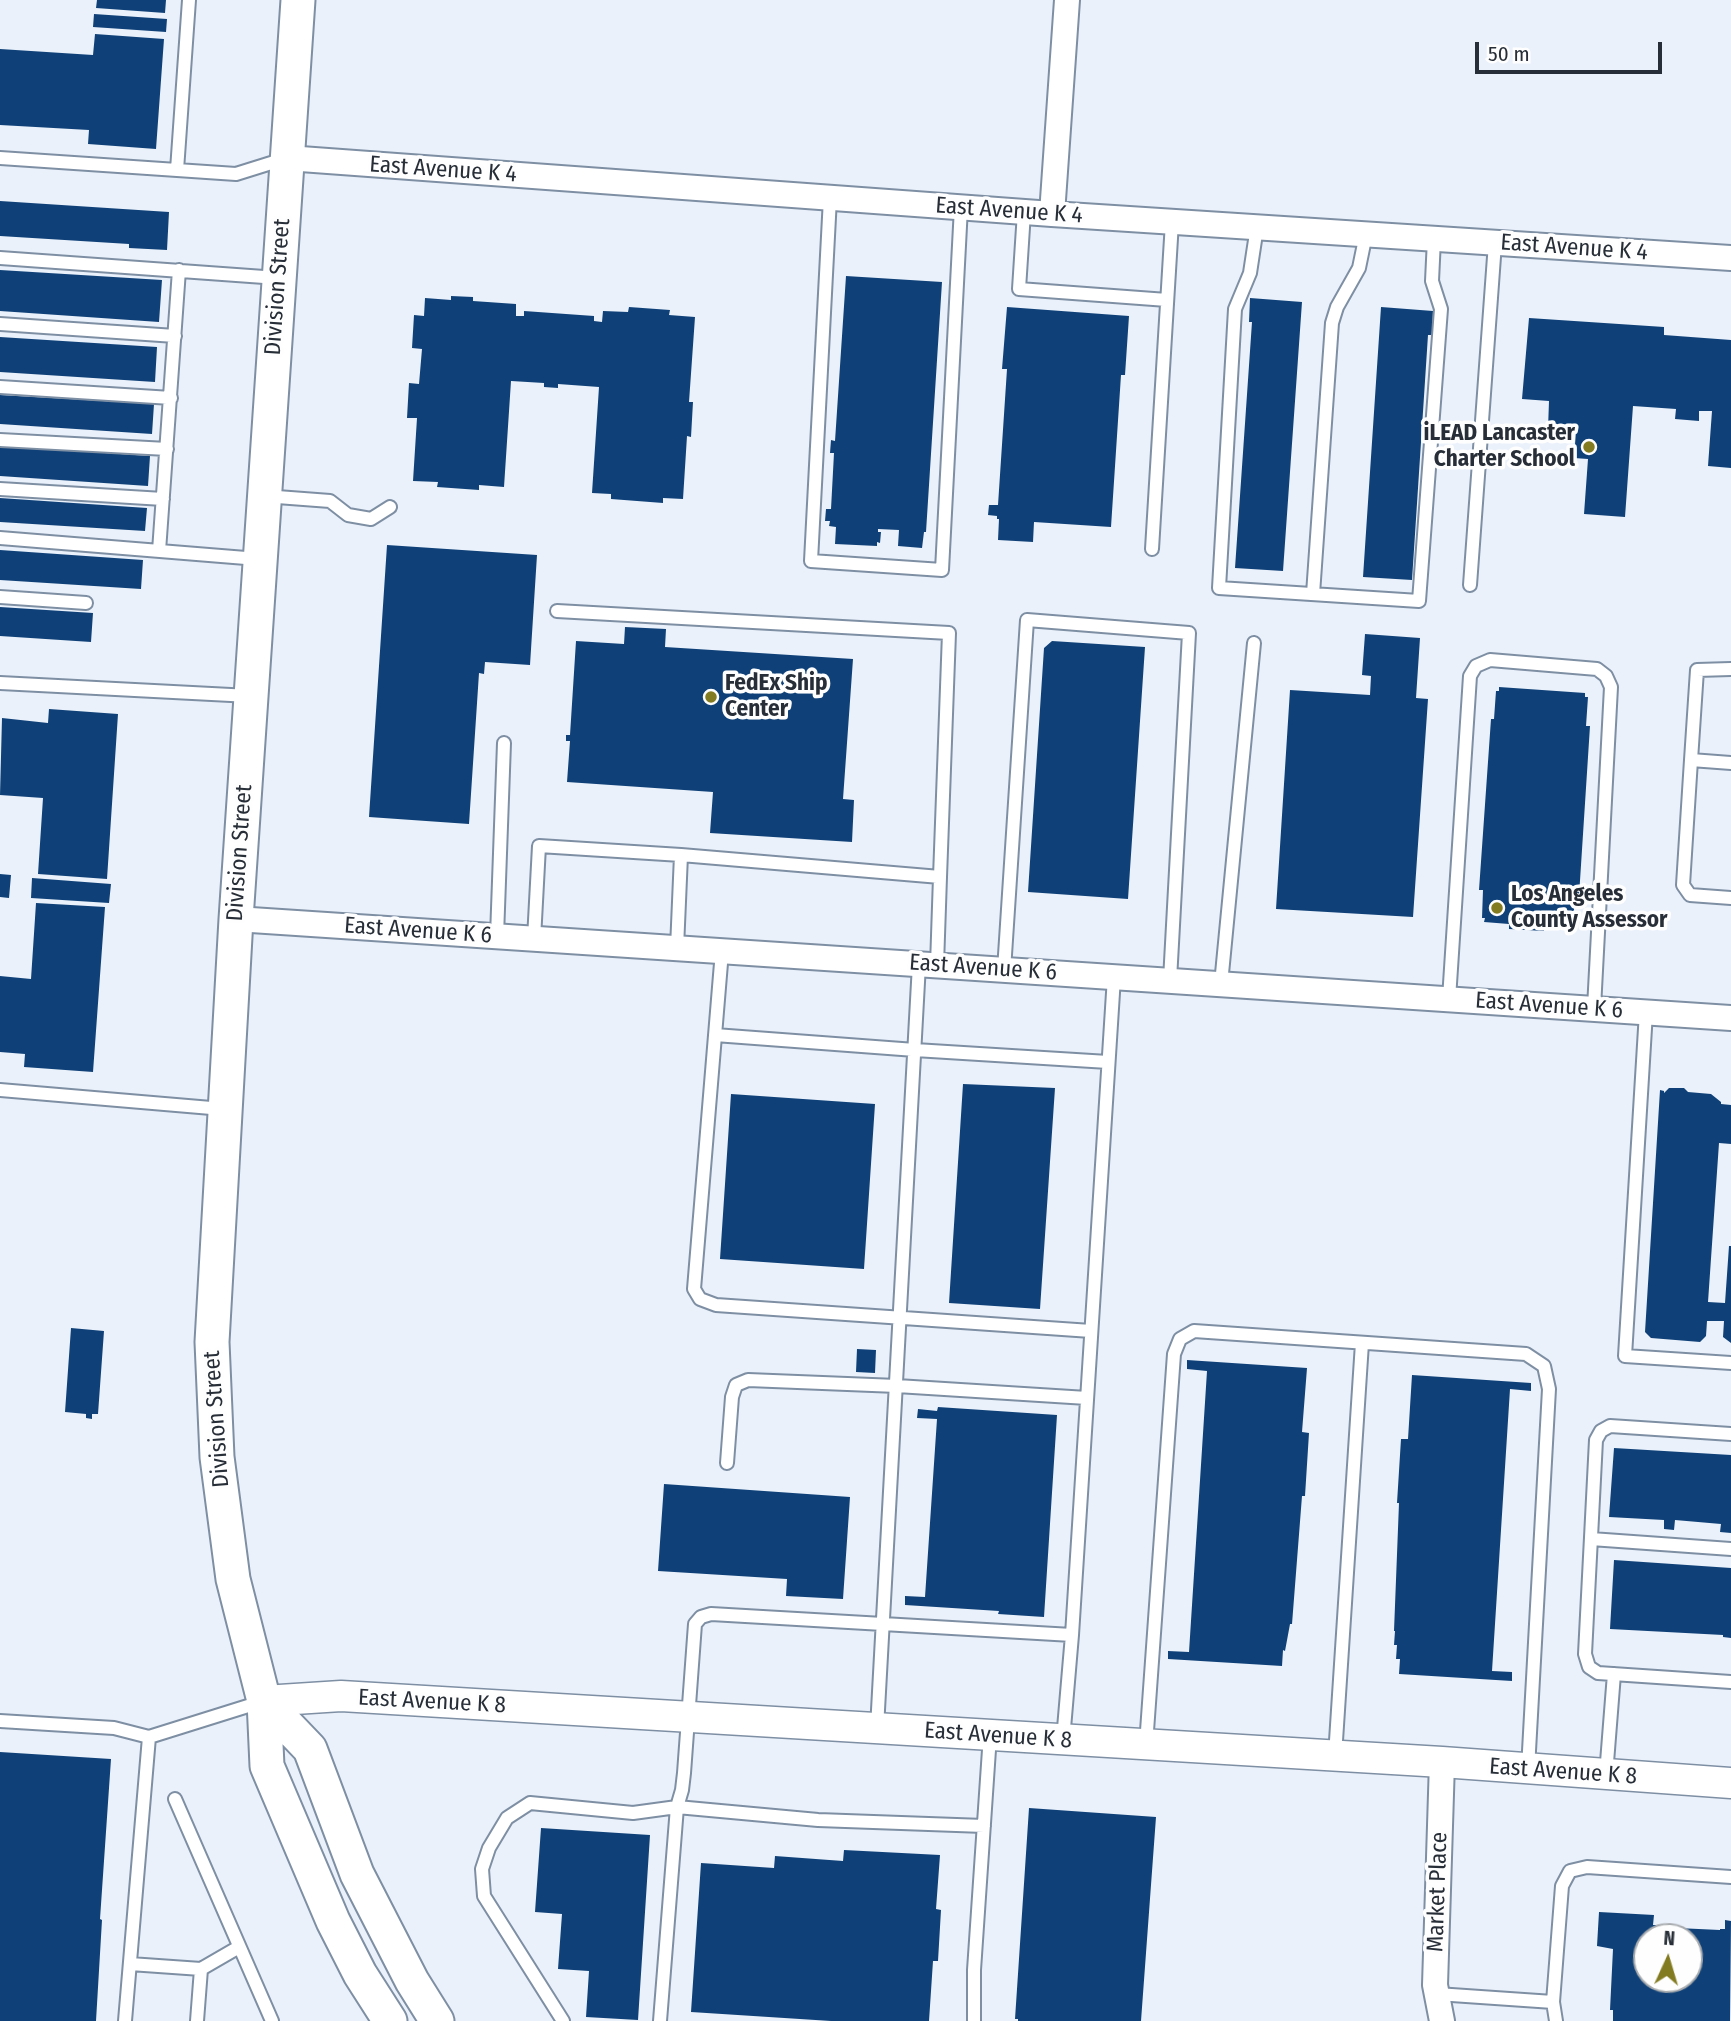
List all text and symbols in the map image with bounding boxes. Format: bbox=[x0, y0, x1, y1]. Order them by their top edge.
scale bar bbox=[1479, 28, 1666, 72]
text: 50 m bbox=[1488, 41, 1530, 67]
street label: East Avenue K 4 bbox=[368, 151, 518, 189]
street label: East Avenue K 4 bbox=[934, 192, 1084, 230]
street label: Division Street bbox=[259, 218, 297, 356]
street label: East Avenue K 4 bbox=[1499, 229, 1649, 267]
place label: iLEAD Lancaster Charter School bbox=[1423, 420, 1575, 474]
marker: iLEAD Lancaster Charter School bbox=[1581, 439, 1597, 455]
place label: FedEx Ship Center bbox=[725, 670, 827, 724]
marker: FedEx Ship Center bbox=[703, 689, 719, 705]
street label: Division Street bbox=[221, 784, 259, 922]
place label: Los Angeles County Assessor bbox=[1511, 881, 1667, 935]
marker: Los Angeles County Assessor bbox=[1489, 900, 1505, 916]
street label: East Avenue K 6 bbox=[343, 912, 493, 950]
street label: East Avenue K 6 bbox=[908, 949, 1058, 987]
street label: East Avenue K 6 bbox=[1474, 987, 1624, 1025]
street label: Division Street bbox=[198, 1350, 236, 1488]
street label: East Avenue K 8 bbox=[357, 1684, 507, 1720]
street label: East Avenue K 8 bbox=[923, 1717, 1073, 1755]
street label: East Avenue K 8 bbox=[1488, 1753, 1638, 1791]
street label: Market Place bbox=[1422, 1831, 1454, 1953]
north arrow bbox=[1633, 1923, 1703, 1993]
text: N bbox=[1663, 1927, 1676, 1950]

